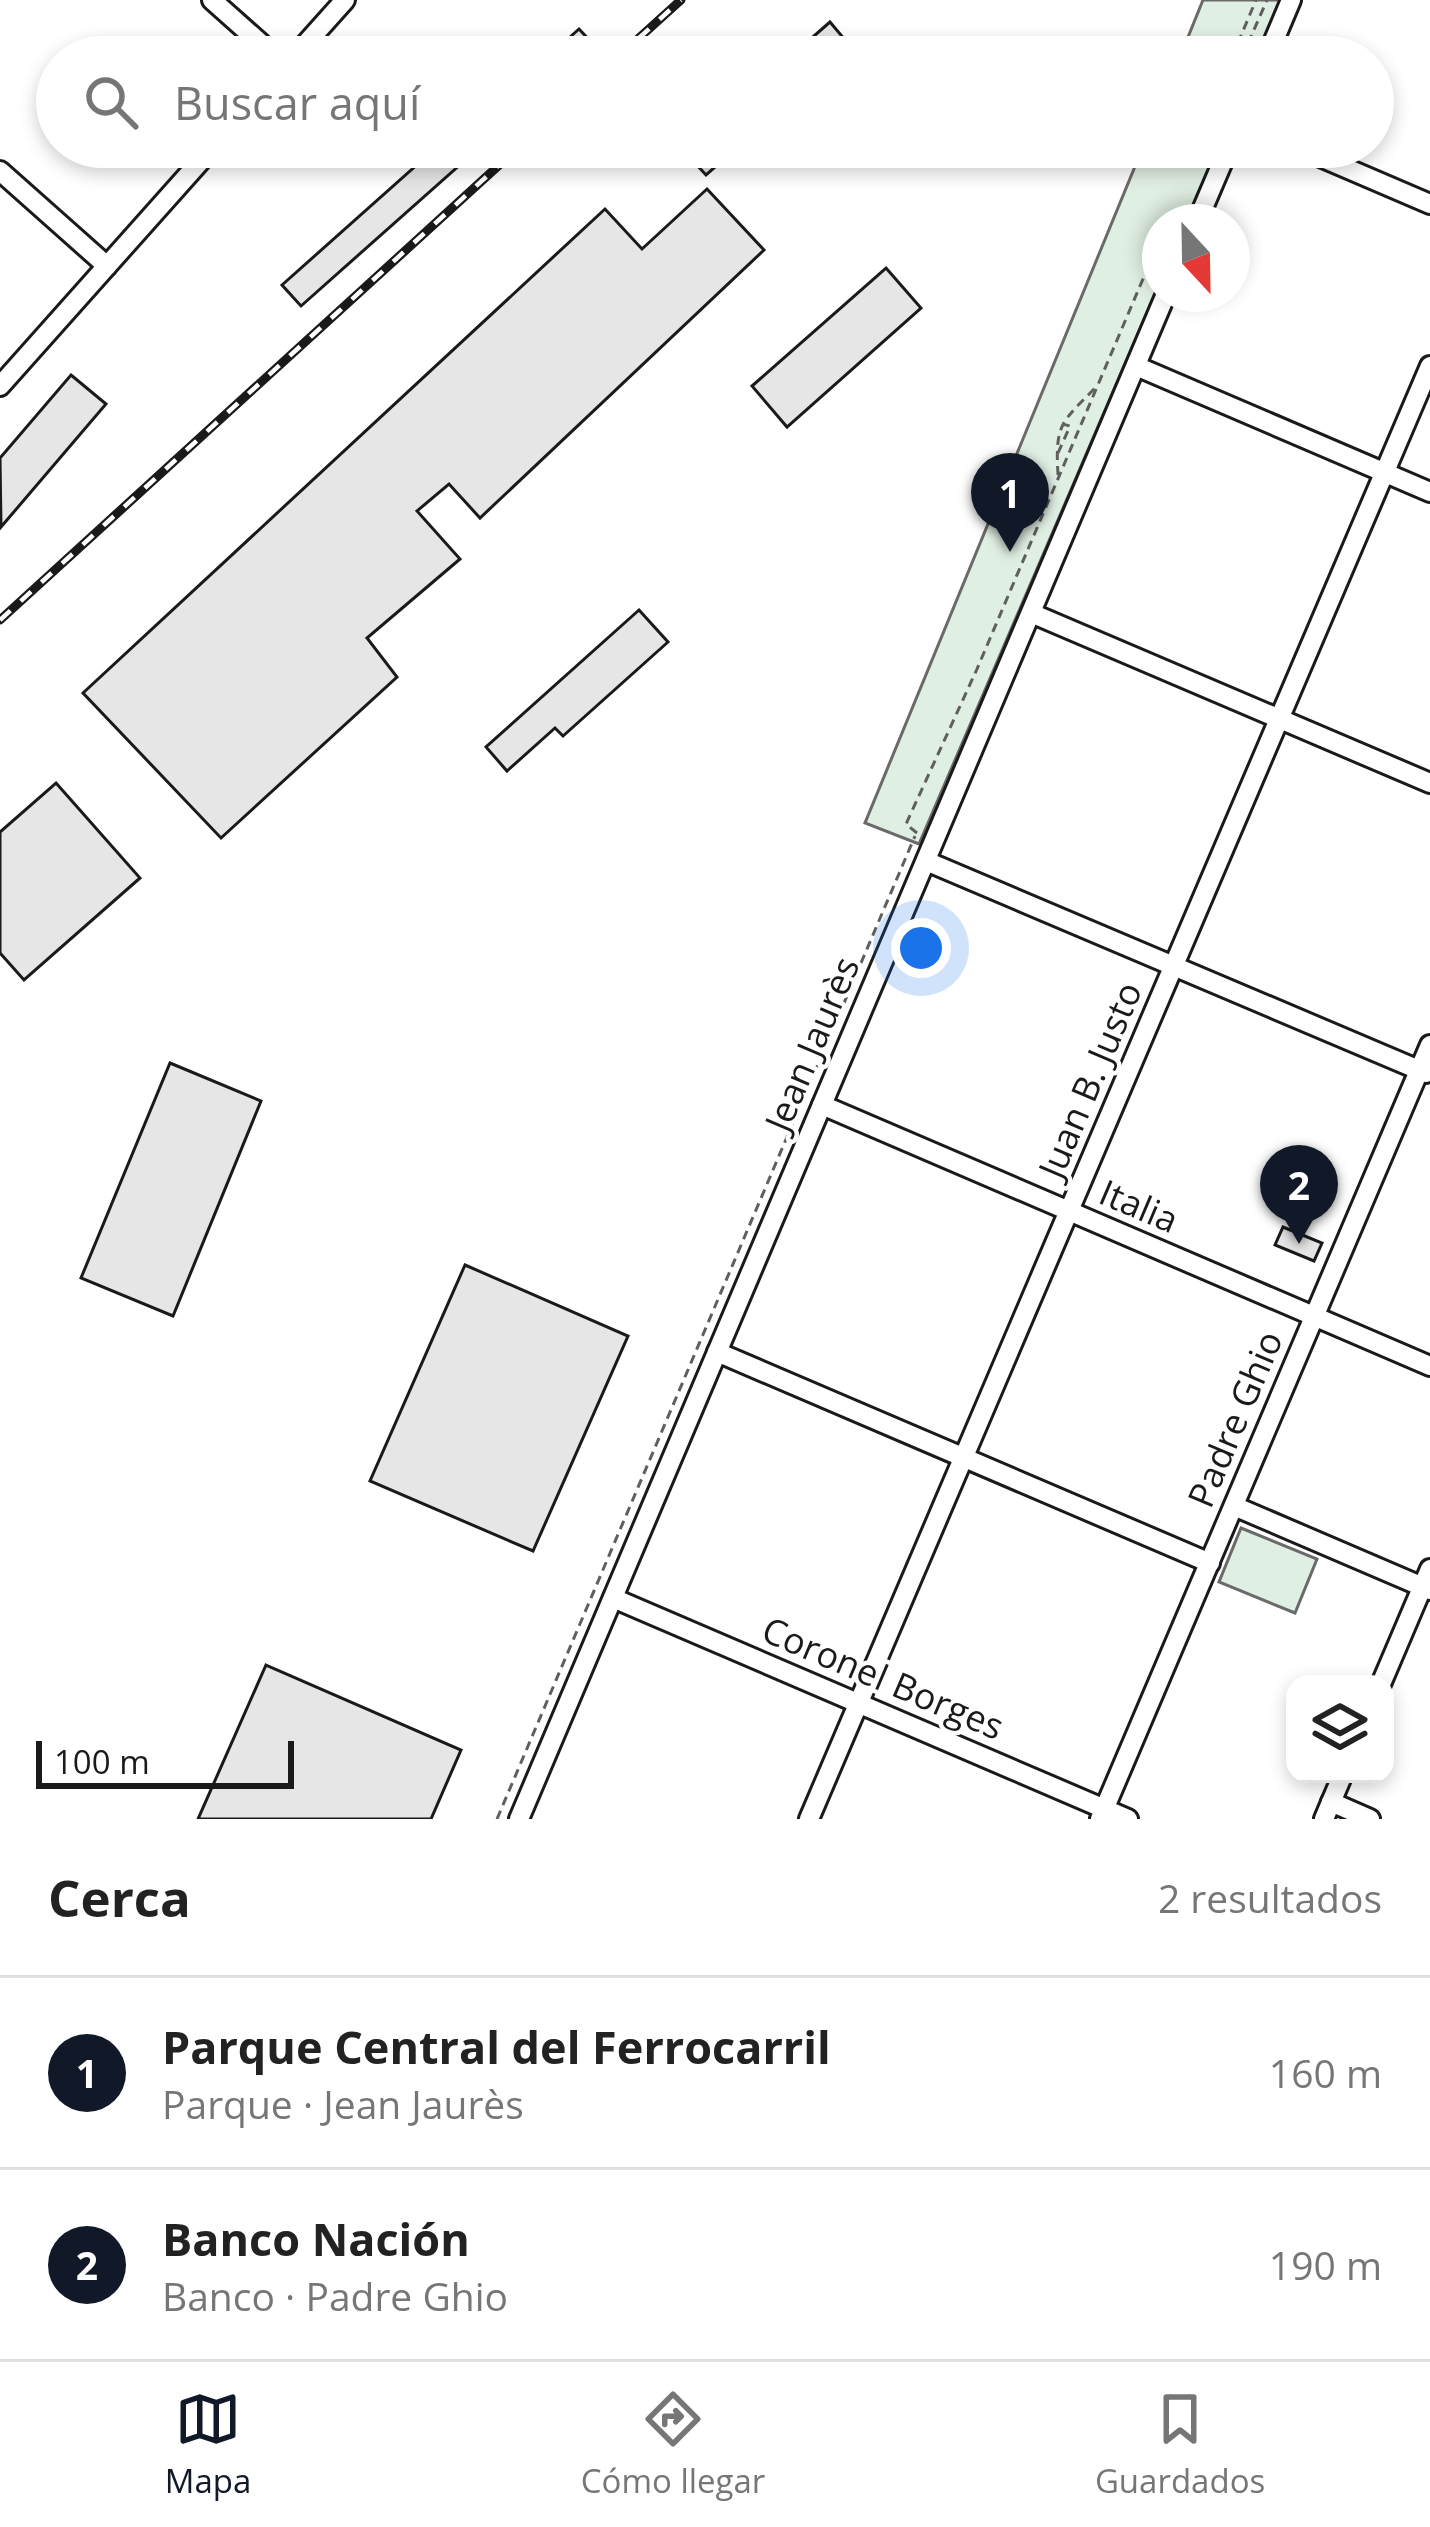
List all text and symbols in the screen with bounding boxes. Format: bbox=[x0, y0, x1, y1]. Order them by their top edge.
search box bbox=[36, 36, 1394, 168]
icon: search bbox=[78, 69, 144, 135]
text: Buscar aquí bbox=[174, 72, 420, 133]
north arrow bbox=[1142, 204, 1250, 312]
pin: 1 bbox=[971, 453, 1049, 552]
your location bbox=[891, 918, 951, 978]
street label: Jean Jaurès bbox=[752, 949, 870, 1141]
street label: Juan B. Justo bbox=[1025, 974, 1153, 1188]
pin: 2 bbox=[1260, 1145, 1338, 1244]
street label: Italia bbox=[1092, 1167, 1186, 1244]
street label: Padre Ghio bbox=[1175, 1323, 1294, 1514]
street label: Coronel Borges bbox=[755, 1605, 1012, 1750]
map controls bbox=[1286, 1675, 1394, 1783]
button: layers bbox=[1286, 1675, 1394, 1783]
scale bar bbox=[36, 1735, 294, 1788]
text: 100 m bbox=[54, 1739, 150, 1784]
text: Cerca bbox=[48, 1862, 191, 1932]
text: 2 resultados bbox=[1158, 1871, 1382, 1924]
text: Parque Central del Ferrocarril bbox=[162, 2016, 831, 2077]
text: 1 bbox=[76, 2046, 98, 2099]
text: 160 m bbox=[1269, 2046, 1382, 2099]
text: Parque · Jean Jaurès bbox=[162, 2077, 524, 2130]
text: Banco Nación bbox=[162, 2208, 470, 2269]
text: 2 bbox=[76, 2238, 98, 2291]
text: 190 m bbox=[1269, 2238, 1382, 2291]
text: Banco · Padre Ghio bbox=[162, 2269, 508, 2322]
tab: Mapa bbox=[165, 2386, 251, 2503]
tab: Cómo llegar bbox=[581, 2386, 765, 2503]
tab: Guardados bbox=[1095, 2386, 1265, 2503]

